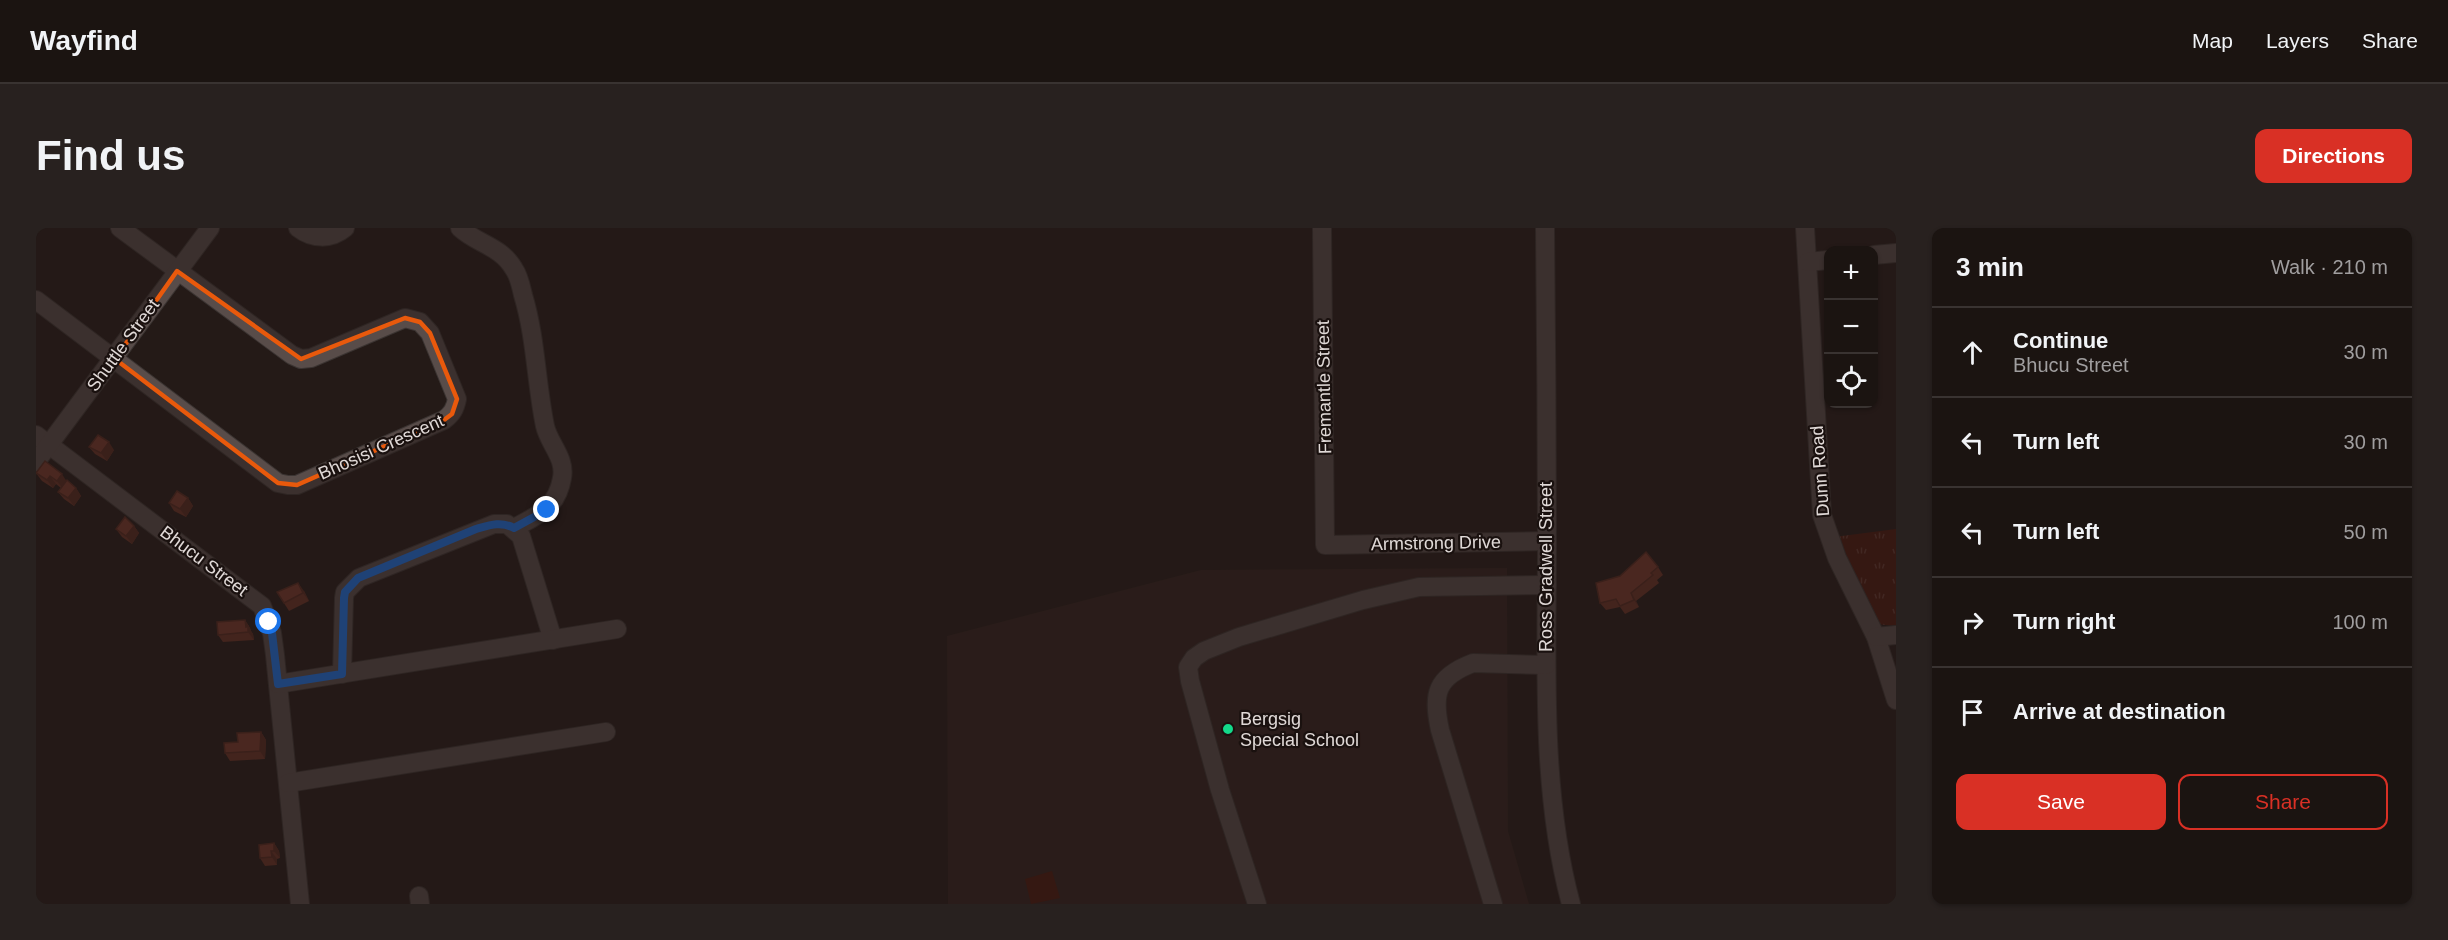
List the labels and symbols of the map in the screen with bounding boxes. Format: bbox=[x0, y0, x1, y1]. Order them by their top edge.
street label: Shuttle Street bbox=[83, 295, 163, 395]
street label: Fremantle Street bbox=[1313, 320, 1335, 454]
street label: Bhosisi Crescent bbox=[315, 410, 447, 484]
street label: Dunn Road bbox=[1807, 425, 1833, 517]
street label: Ross Gradwell Street bbox=[1536, 482, 1556, 652]
route end bbox=[533, 496, 559, 522]
street label: Bhucu Street bbox=[156, 522, 252, 600]
street label: Armstrong Drive bbox=[1371, 532, 1501, 554]
route start bbox=[255, 608, 281, 634]
place label: Bergsig Special School bbox=[1240, 709, 1359, 750]
marker: Bergsig Special School bbox=[1221, 722, 1235, 736]

